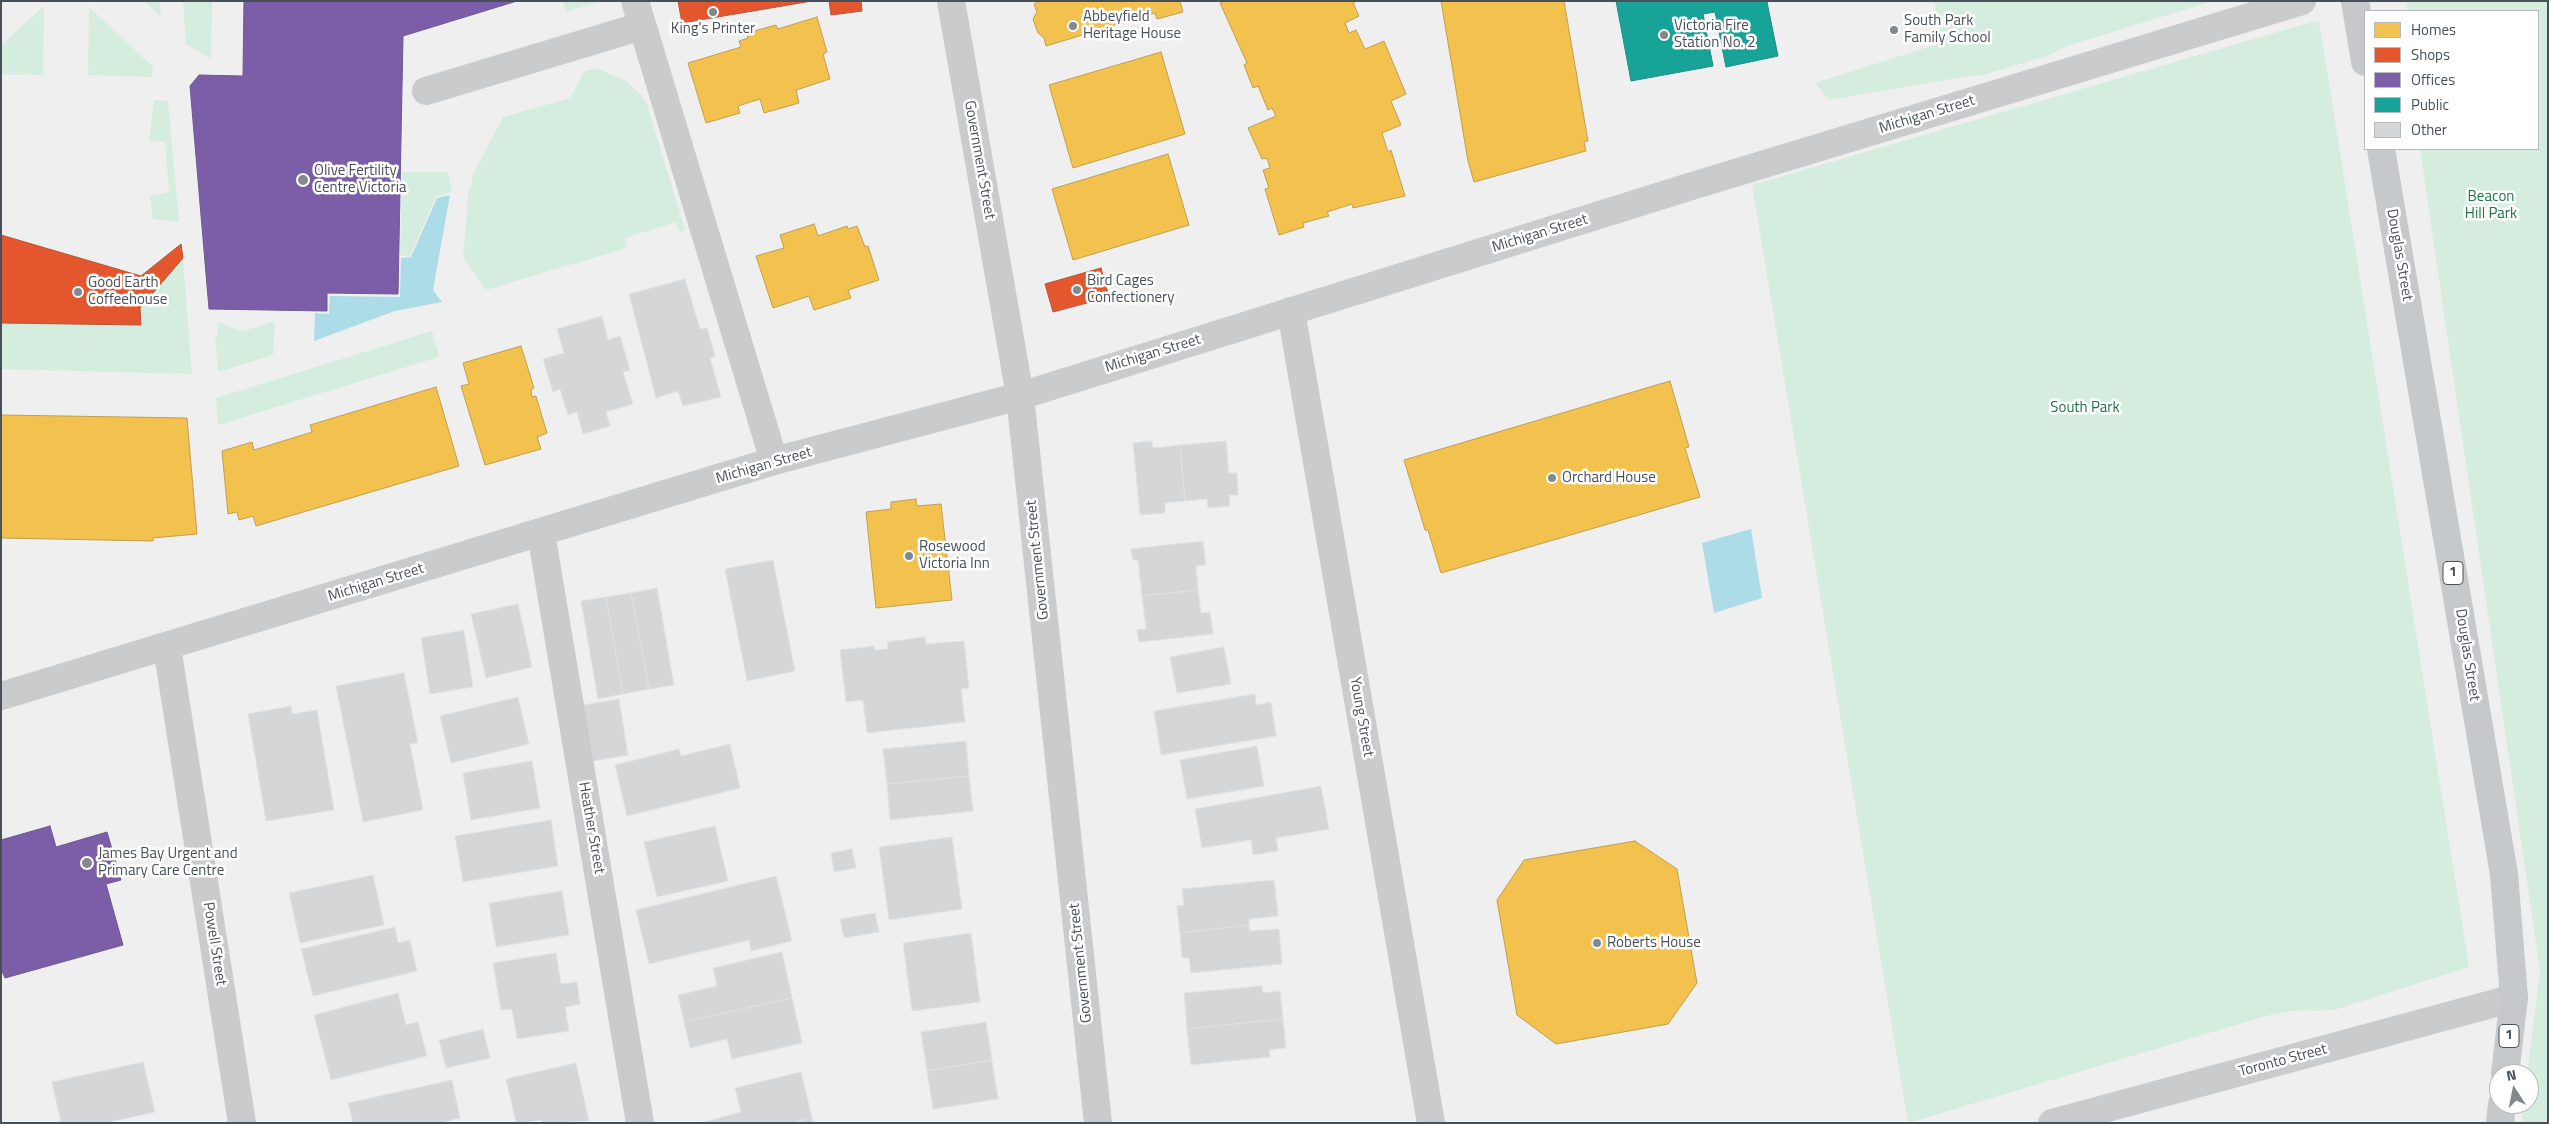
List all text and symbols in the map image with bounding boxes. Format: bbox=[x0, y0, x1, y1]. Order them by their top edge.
marker: King's Printer bbox=[707, 6, 719, 18]
place label: Abbeyfield Heritage House bbox=[1083, 8, 1181, 43]
legend bbox=[2364, 10, 2539, 150]
place label: South Park Family School bbox=[1904, 12, 1991, 47]
place label: Victoria Fire Station No. 2 bbox=[1674, 17, 1756, 52]
text: Homes bbox=[2411, 18, 2456, 41]
place label: King's Printer bbox=[671, 20, 755, 38]
marker: Abbeyfield Heritage House bbox=[1067, 20, 1079, 32]
marker: South Park Family School bbox=[1888, 24, 1900, 36]
marker: Victoria Fire Station No. 2 bbox=[1658, 29, 1670, 41]
text: Shops bbox=[2411, 43, 2450, 66]
text: Offices bbox=[2411, 68, 2455, 91]
street label: Michigan Street bbox=[1877, 92, 1977, 138]
text: Public bbox=[2411, 93, 2449, 116]
street label: Government Street bbox=[960, 99, 998, 221]
text: Other bbox=[2411, 118, 2447, 141]
place label: Olive Fertility Centre Victoria bbox=[314, 162, 407, 197]
marker: Olive Fertility Centre Victoria bbox=[296, 173, 310, 187]
park label: Beacon Hill Park bbox=[2465, 188, 2517, 223]
street label: Douglas Street bbox=[2382, 208, 2416, 302]
street label: Michigan Street bbox=[1490, 211, 1590, 257]
place label: Bird Cages Confectionery bbox=[1087, 272, 1174, 307]
place label: Good Earth Coffeehouse bbox=[88, 274, 167, 309]
marker: Bird Cages Confectionery bbox=[1071, 284, 1083, 296]
marker: Good Earth Coffeehouse bbox=[72, 286, 84, 298]
street label: Michigan Street bbox=[1103, 331, 1203, 377]
park label: South Park bbox=[2050, 399, 2120, 417]
street label: Michigan Street bbox=[714, 444, 814, 488]
place label: Orchard House bbox=[1562, 469, 1656, 487]
marker: Orchard House bbox=[1546, 472, 1558, 484]
street label: Government Street bbox=[1023, 499, 1053, 621]
place label: Rosewood Victoria Inn bbox=[919, 538, 990, 573]
marker: Rosewood Victoria Inn bbox=[903, 550, 915, 562]
street label: Michigan Street bbox=[326, 560, 426, 606]
road number: 1 bbox=[2443, 562, 2463, 584]
street label: Douglas Street bbox=[2451, 608, 2483, 702]
street label: Young Street bbox=[1345, 676, 1377, 758]
street label: Heather Street bbox=[574, 781, 608, 875]
place label: James Bay Urgent and Primary Care Centre bbox=[98, 845, 238, 880]
marker: James Bay Urgent and Primary Care Centre bbox=[80, 856, 94, 870]
street label: Powell Street bbox=[199, 901, 229, 987]
street label: Government Street bbox=[1066, 902, 1096, 1024]
place label: Roberts House bbox=[1607, 934, 1701, 952]
marker: Roberts House bbox=[1591, 937, 1603, 949]
road number: 1 bbox=[2499, 1024, 2519, 1048]
street label: Toronto Street bbox=[2237, 1041, 2329, 1081]
north arrow bbox=[2489, 1064, 2539, 1114]
text: N bbox=[2504, 1064, 2518, 1086]

